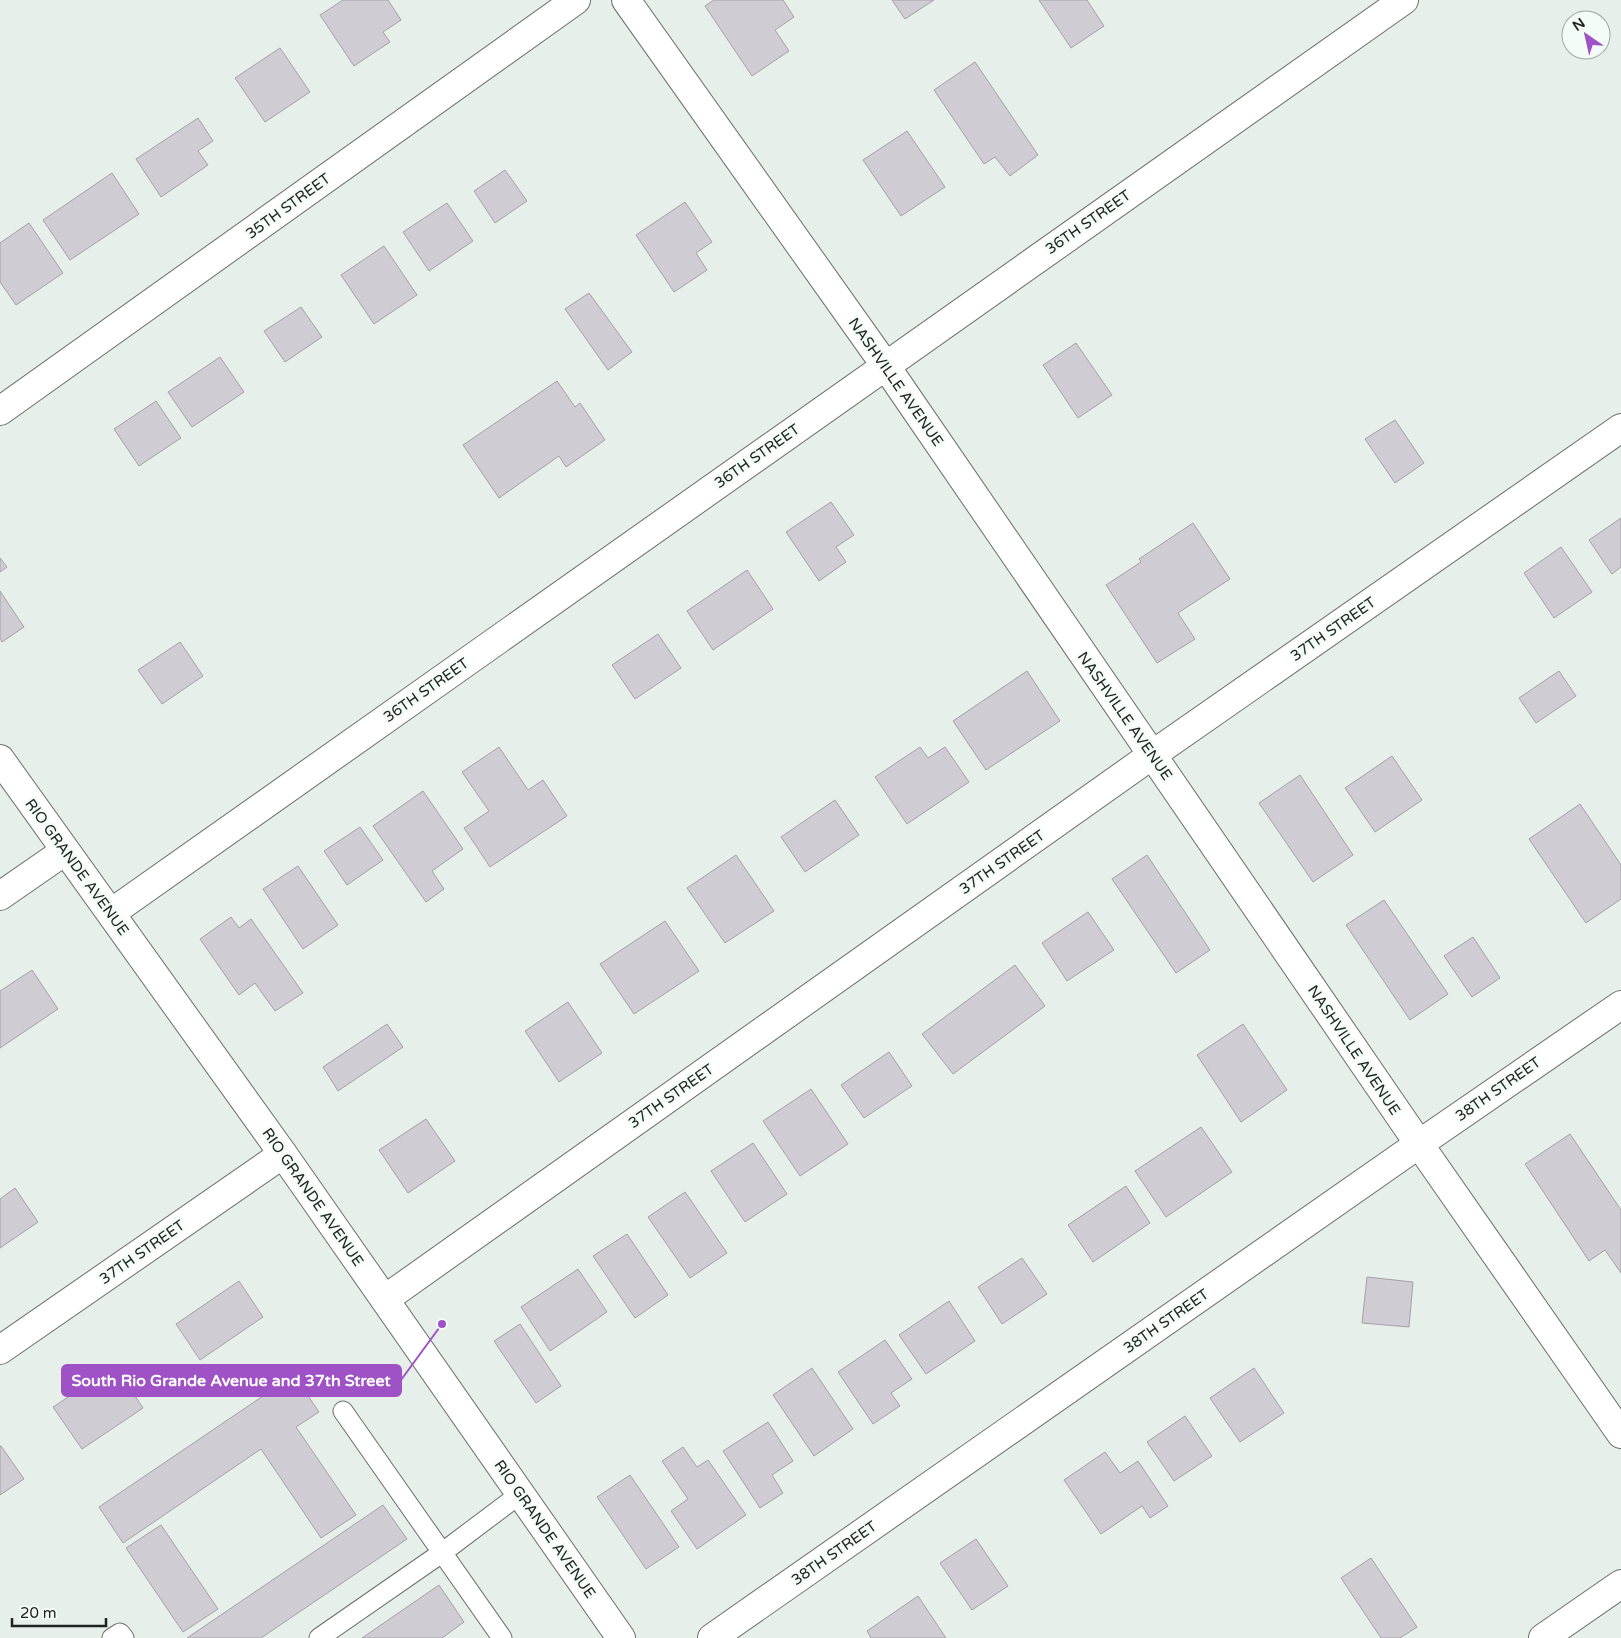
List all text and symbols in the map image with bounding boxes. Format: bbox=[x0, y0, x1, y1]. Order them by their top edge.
north arrow bbox=[1561, 10, 1611, 60]
text: N bbox=[1570, 14, 1588, 35]
street label: 35TH STREET bbox=[242, 169, 334, 243]
street label: 36TH STREET bbox=[1042, 186, 1134, 258]
street label: NASHVILLE AVENUE bbox=[845, 314, 947, 450]
street label: 36TH STREET bbox=[711, 420, 803, 492]
street label: 37TH STREET bbox=[1287, 593, 1379, 665]
street label: NASHVILLE AVENUE bbox=[1074, 648, 1176, 784]
street label: 36TH STREET bbox=[380, 654, 472, 726]
street label: RIO GRANDE AVENUE bbox=[21, 795, 133, 939]
street label: 37TH STREET bbox=[956, 826, 1048, 898]
street label: NASHVILLE AVENUE bbox=[1304, 982, 1404, 1118]
street label: 38TH STREET bbox=[1452, 1053, 1544, 1125]
street label: 37TH STREET bbox=[625, 1060, 717, 1132]
street label: RIO GRANDE AVENUE bbox=[258, 1124, 368, 1270]
street label: 37TH STREET bbox=[96, 1216, 188, 1288]
street label: 38TH STREET bbox=[1120, 1285, 1212, 1357]
callout: South Rio Grande Avenue and 37th Street bbox=[62, 1365, 401, 1396]
text: South Rio Grande Avenue and 37th Street bbox=[71, 1371, 391, 1391]
street label: RIO GRANDE AVENUE bbox=[490, 1456, 600, 1602]
street label: 38TH STREET bbox=[788, 1517, 880, 1589]
scale bar bbox=[12, 1596, 106, 1628]
text: 20 m bbox=[20, 1604, 57, 1622]

